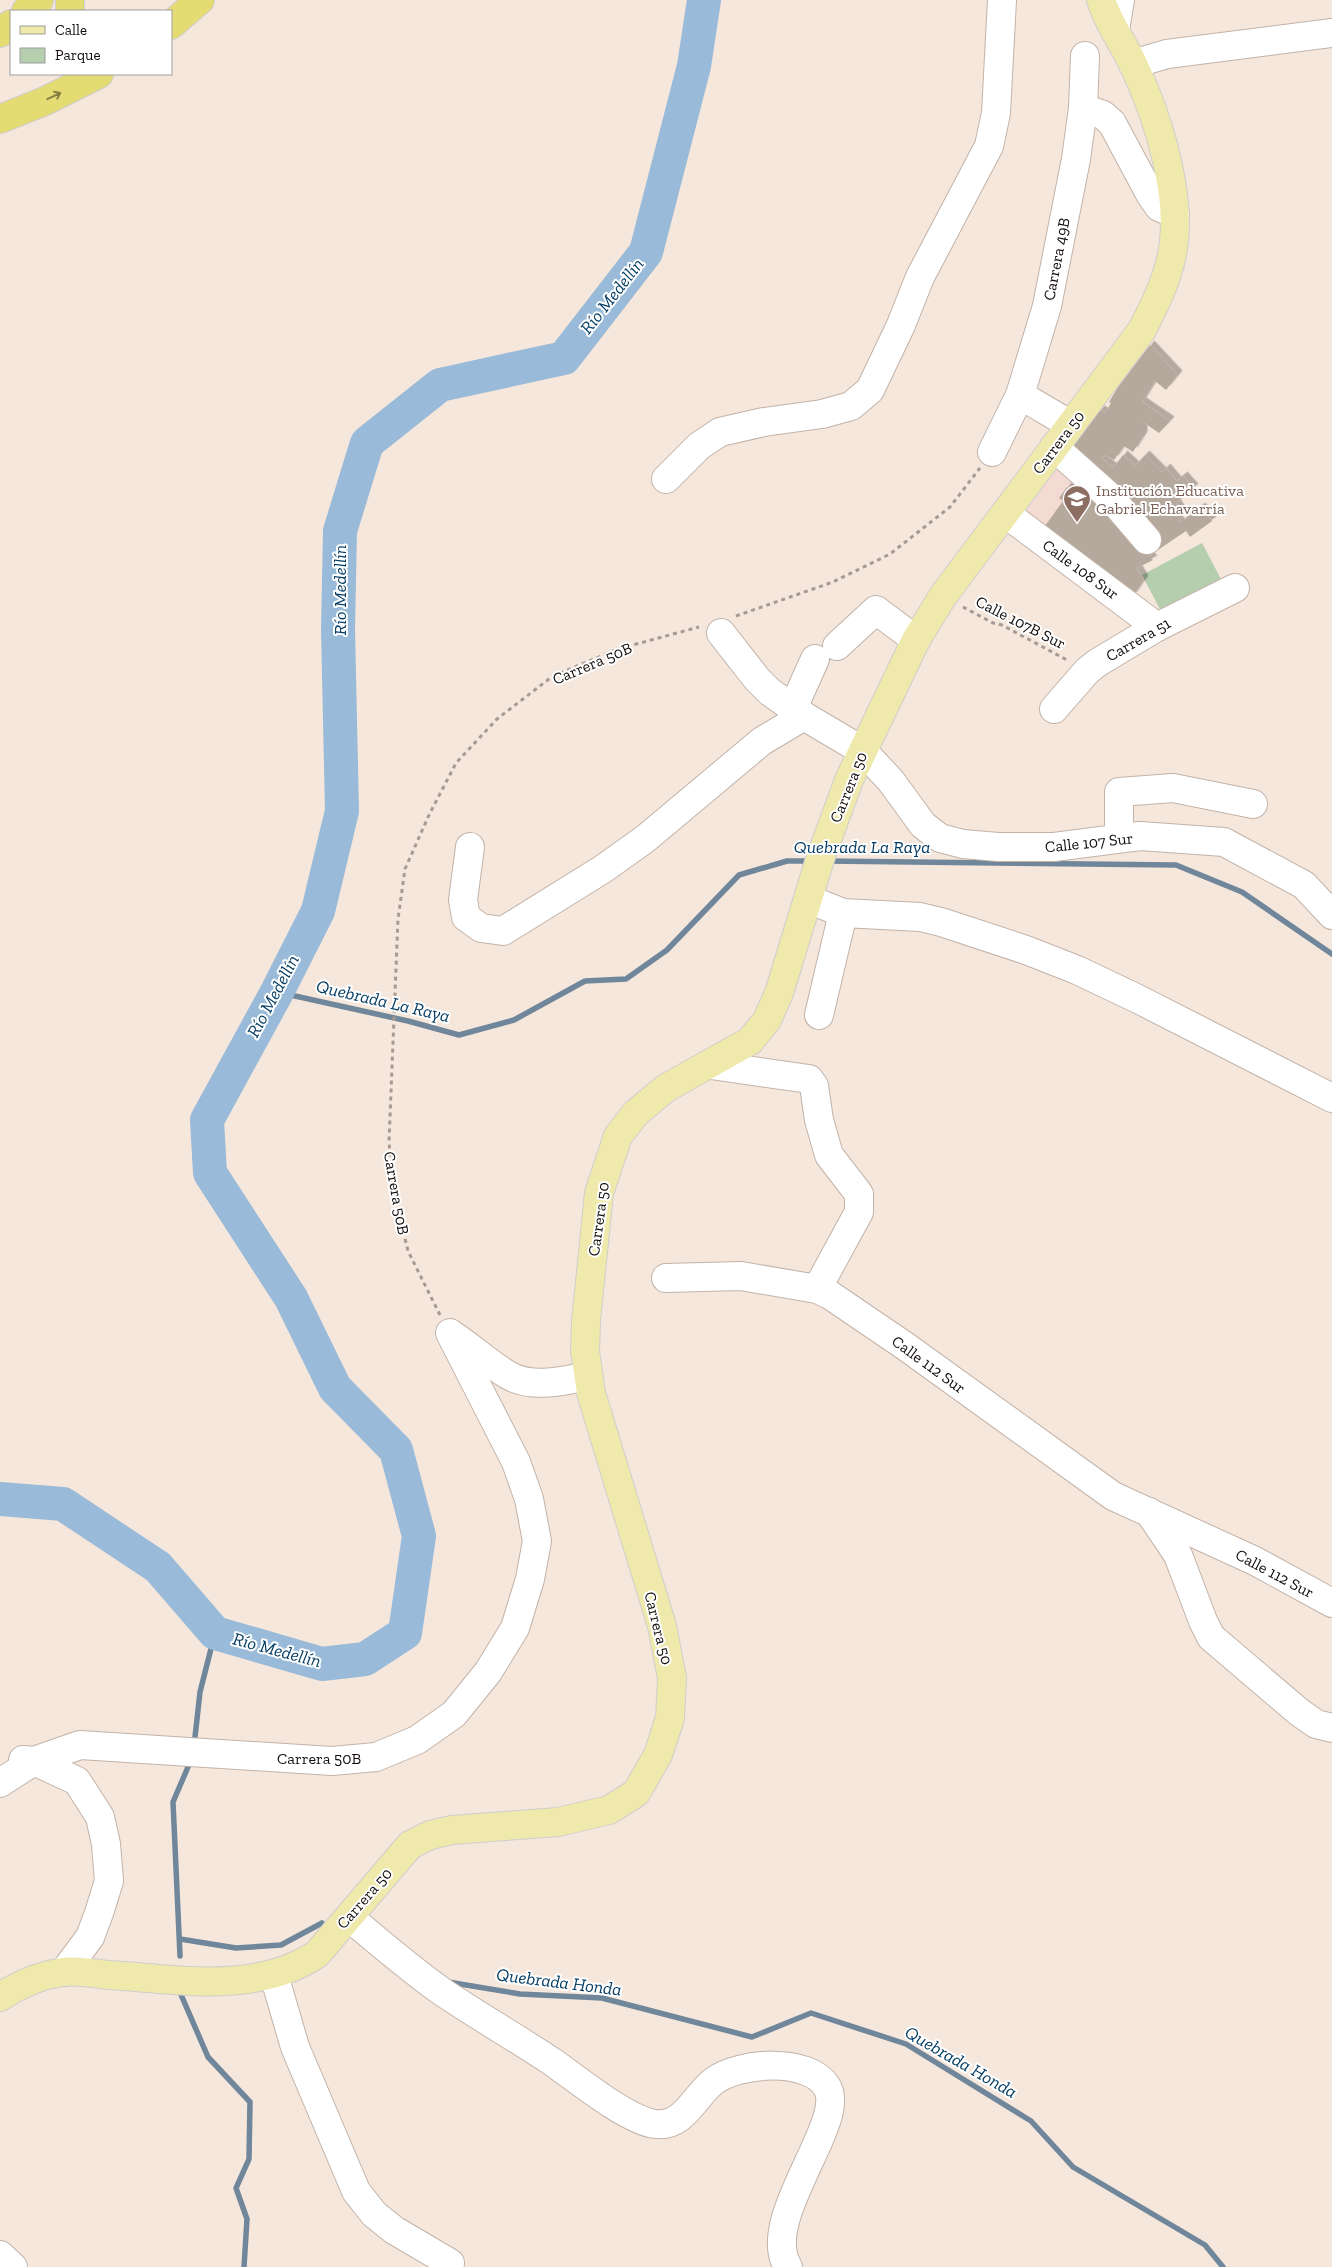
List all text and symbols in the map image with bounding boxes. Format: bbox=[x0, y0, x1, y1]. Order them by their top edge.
legend bbox=[10, 10, 172, 75]
text: Calle bbox=[55, 21, 87, 39]
text: Parque bbox=[55, 46, 101, 64]
one-way arrow bbox=[47, 91, 62, 101]
street label: Carrera 49B bbox=[1039, 216, 1074, 302]
water label: Río Medellín bbox=[575, 254, 649, 338]
street label: Carrera 50 bbox=[1028, 407, 1088, 478]
place label: Institución Educativa Gabriel Echavarría bbox=[1096, 481, 1244, 518]
school or university icon: Institución Educativa Gabriel Echavarría bbox=[1062, 484, 1092, 523]
street label: Calle 108 Sur bbox=[1039, 535, 1123, 604]
water label: Río Medellín bbox=[329, 545, 351, 635]
street label: Calle 107B Sur bbox=[973, 592, 1069, 653]
street label: Carrera 51 bbox=[1103, 613, 1174, 666]
street label: Carrera 50B bbox=[550, 638, 635, 689]
street label: Carrera 50 bbox=[826, 749, 871, 825]
street label: Calle 107 Sur bbox=[1044, 828, 1134, 857]
water label: Quebrada La Raya bbox=[794, 836, 930, 858]
water label: Río Medellín bbox=[242, 951, 304, 1041]
water label: Quebrada La Raya bbox=[314, 975, 452, 1027]
street label: Carrera 50B bbox=[380, 1150, 413, 1237]
street label: Carrera 50 bbox=[584, 1181, 613, 1257]
street label: Calle 112 Sur bbox=[888, 1331, 969, 1398]
street label: Calle 112 Sur bbox=[1232, 1545, 1317, 1602]
street label: Carrera 50 bbox=[640, 1590, 677, 1667]
water label: Río Medellín bbox=[230, 1628, 324, 1672]
street label: Carrera 50B bbox=[277, 1749, 361, 1768]
street label: Carrera 50 bbox=[333, 1864, 396, 1933]
water label: Quebrada Honda bbox=[495, 1963, 623, 2001]
water label: Quebrada Honda bbox=[901, 2021, 1021, 2103]

